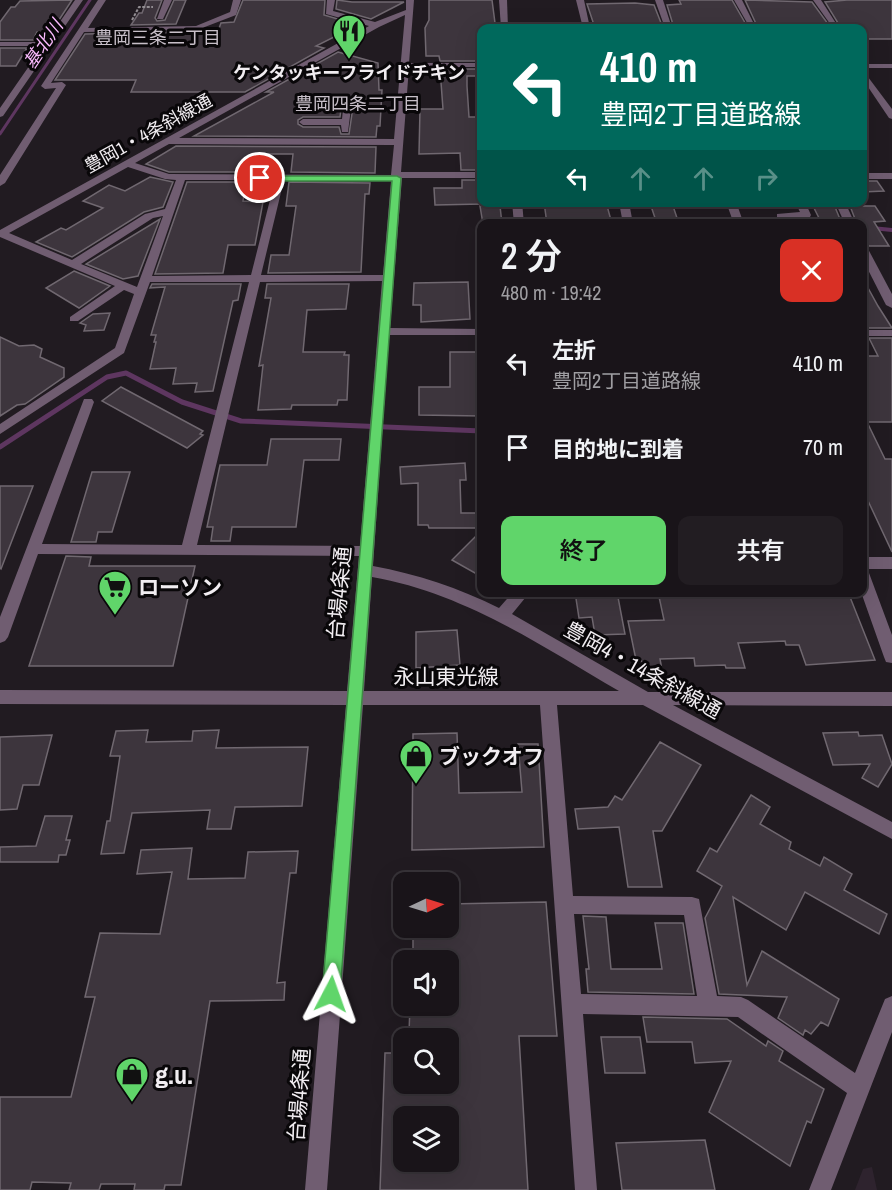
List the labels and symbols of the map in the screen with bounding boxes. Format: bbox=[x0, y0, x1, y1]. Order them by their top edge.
water label: 基北川 bbox=[18, 13, 70, 73]
restaurant icon: ケンタッキーフライドチキン bbox=[331, 13, 367, 60]
district label: 豊岡三条二丁目 bbox=[95, 25, 221, 50]
place label: ケンタッキーフライドチキン bbox=[233, 60, 465, 85]
street label: 豊岡1・4条斜線通 bbox=[80, 88, 216, 178]
district label: 豊岡四条二丁目 bbox=[295, 91, 421, 116]
pin bbox=[234, 152, 285, 203]
street label: 台場4条通 bbox=[320, 545, 358, 641]
supermarket icon: ローソン bbox=[97, 569, 133, 616]
place label: ローソン bbox=[138, 573, 222, 602]
street label: 豊岡4・14条斜線通 bbox=[559, 615, 727, 725]
street label: 永山東光線 bbox=[394, 662, 499, 691]
shop icon: ブックオフ bbox=[398, 738, 434, 785]
place label: ブックオフ bbox=[439, 742, 544, 771]
north arrow bbox=[393, 872, 459, 938]
position arrow bbox=[299, 962, 363, 1026]
street label: 台場4条通 bbox=[281, 1047, 317, 1143]
shop icon: g.u. bbox=[114, 1056, 150, 1103]
place label: g.u. bbox=[155, 1057, 193, 1092]

